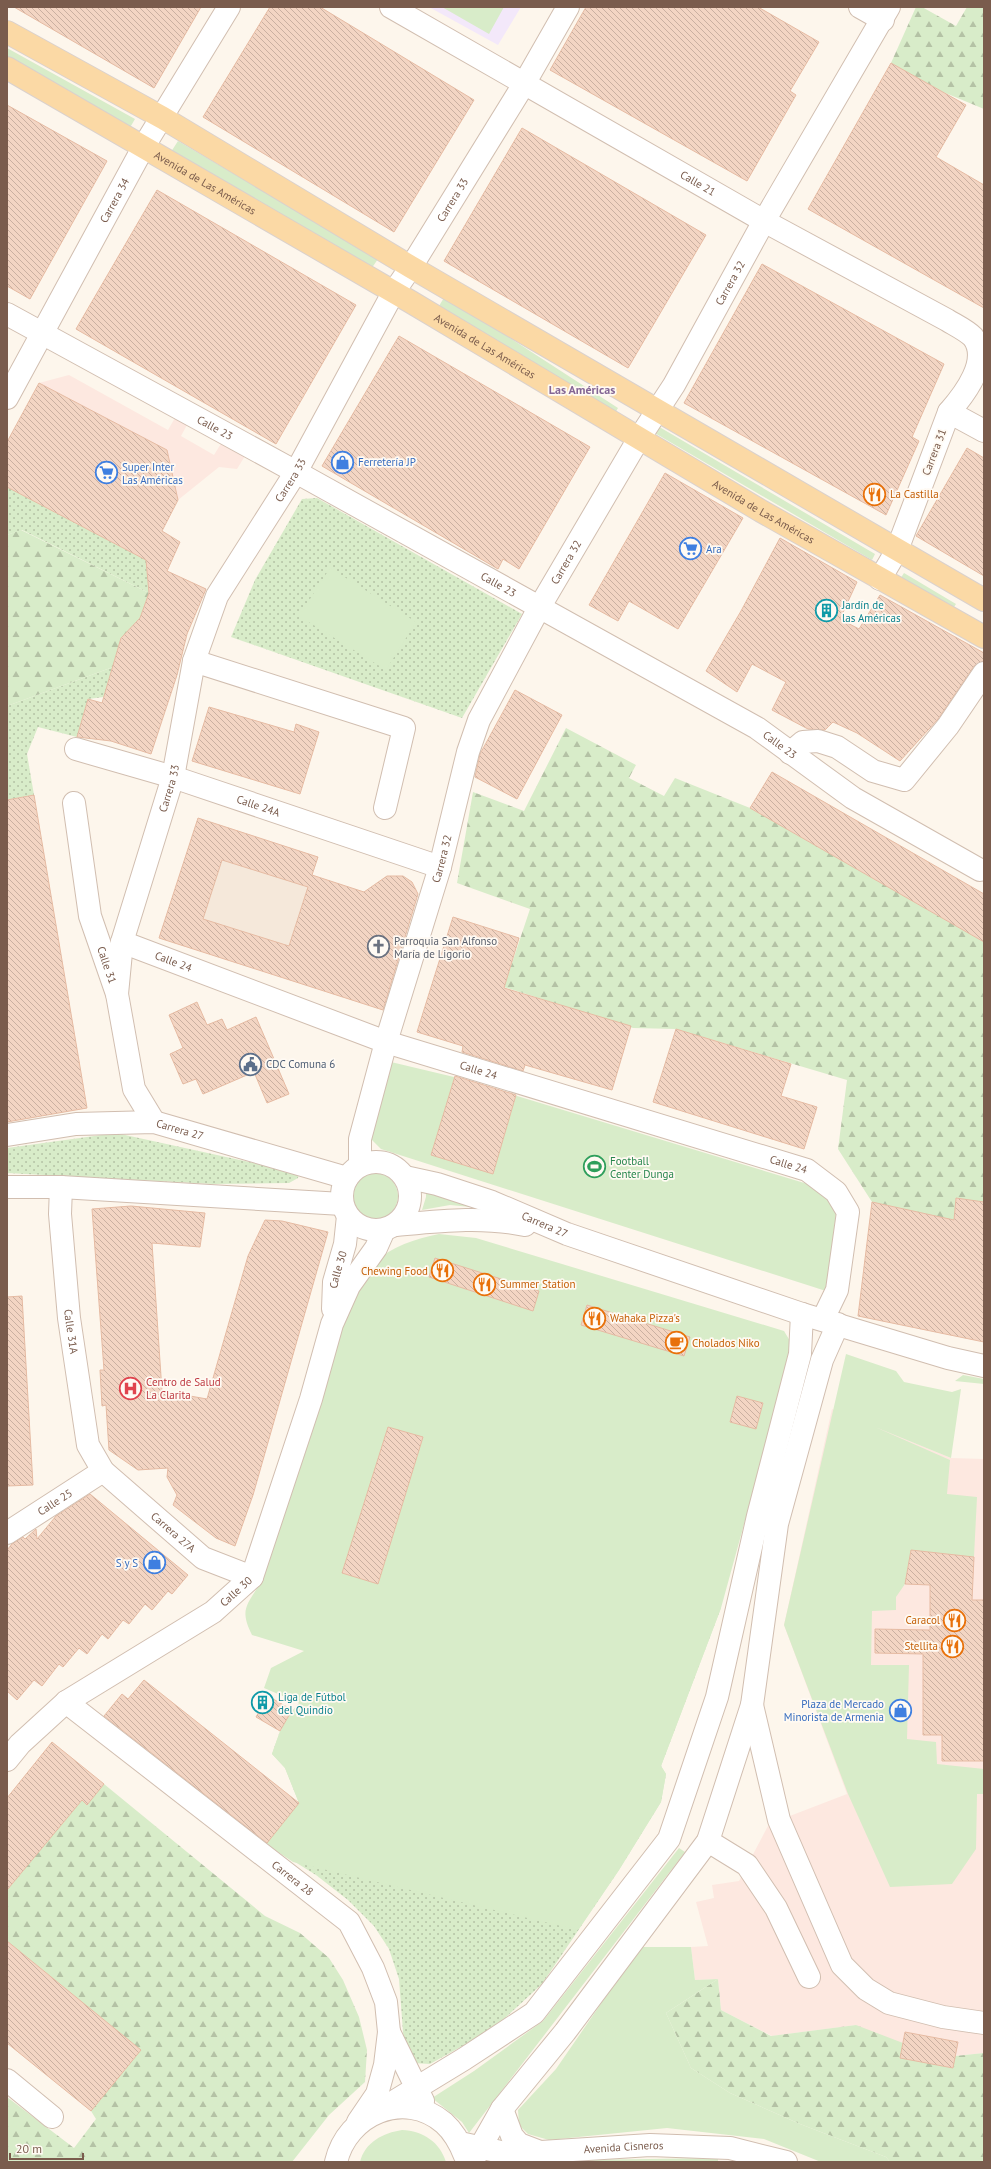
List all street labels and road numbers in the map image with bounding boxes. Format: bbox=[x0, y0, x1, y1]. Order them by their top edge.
street label: Avenida de Las Américas bbox=[152, 148, 259, 218]
street label: Calle 21 bbox=[678, 168, 718, 199]
street label: Carrera 33 bbox=[434, 175, 471, 224]
street label: Carrera 34 bbox=[97, 176, 132, 225]
street label: Carrera 32 bbox=[712, 258, 748, 308]
street label: Avenida de Las Américas bbox=[432, 311, 538, 382]
street label: Calle 23 bbox=[195, 412, 235, 443]
street label: Carrera 31 bbox=[919, 427, 949, 477]
street label: Carrera 33 bbox=[272, 456, 309, 505]
street label: Avenida de Las Américas bbox=[710, 477, 817, 547]
street label: Carrera 32 bbox=[548, 538, 584, 587]
street label: Calle 23 bbox=[478, 569, 519, 600]
street label: Calle 23 bbox=[760, 728, 800, 762]
street label: Carrera 33 bbox=[156, 763, 182, 814]
street label: Calle 24A bbox=[235, 792, 282, 820]
street label: Carrera 32 bbox=[429, 833, 455, 884]
street label: Calle 31 bbox=[94, 945, 120, 986]
street label: Calle 24 bbox=[153, 948, 194, 975]
street label: Calle 24 bbox=[458, 1058, 499, 1082]
street label: Carrera 27 bbox=[155, 1116, 205, 1143]
street label: Calle 24 bbox=[768, 1152, 809, 1177]
street label: Carrera 27 bbox=[520, 1208, 570, 1241]
street label: Calle 30 bbox=[327, 1249, 350, 1289]
street label: Calle 31A bbox=[61, 1309, 81, 1355]
street label: Calle 25 bbox=[35, 1486, 75, 1518]
street label: Carrera 27A bbox=[148, 1509, 199, 1556]
street label: Calle 30 bbox=[217, 1573, 255, 1610]
street label: Carrera 28 bbox=[269, 1858, 316, 1899]
street label: Avenida Cisneros bbox=[583, 2138, 664, 2156]

